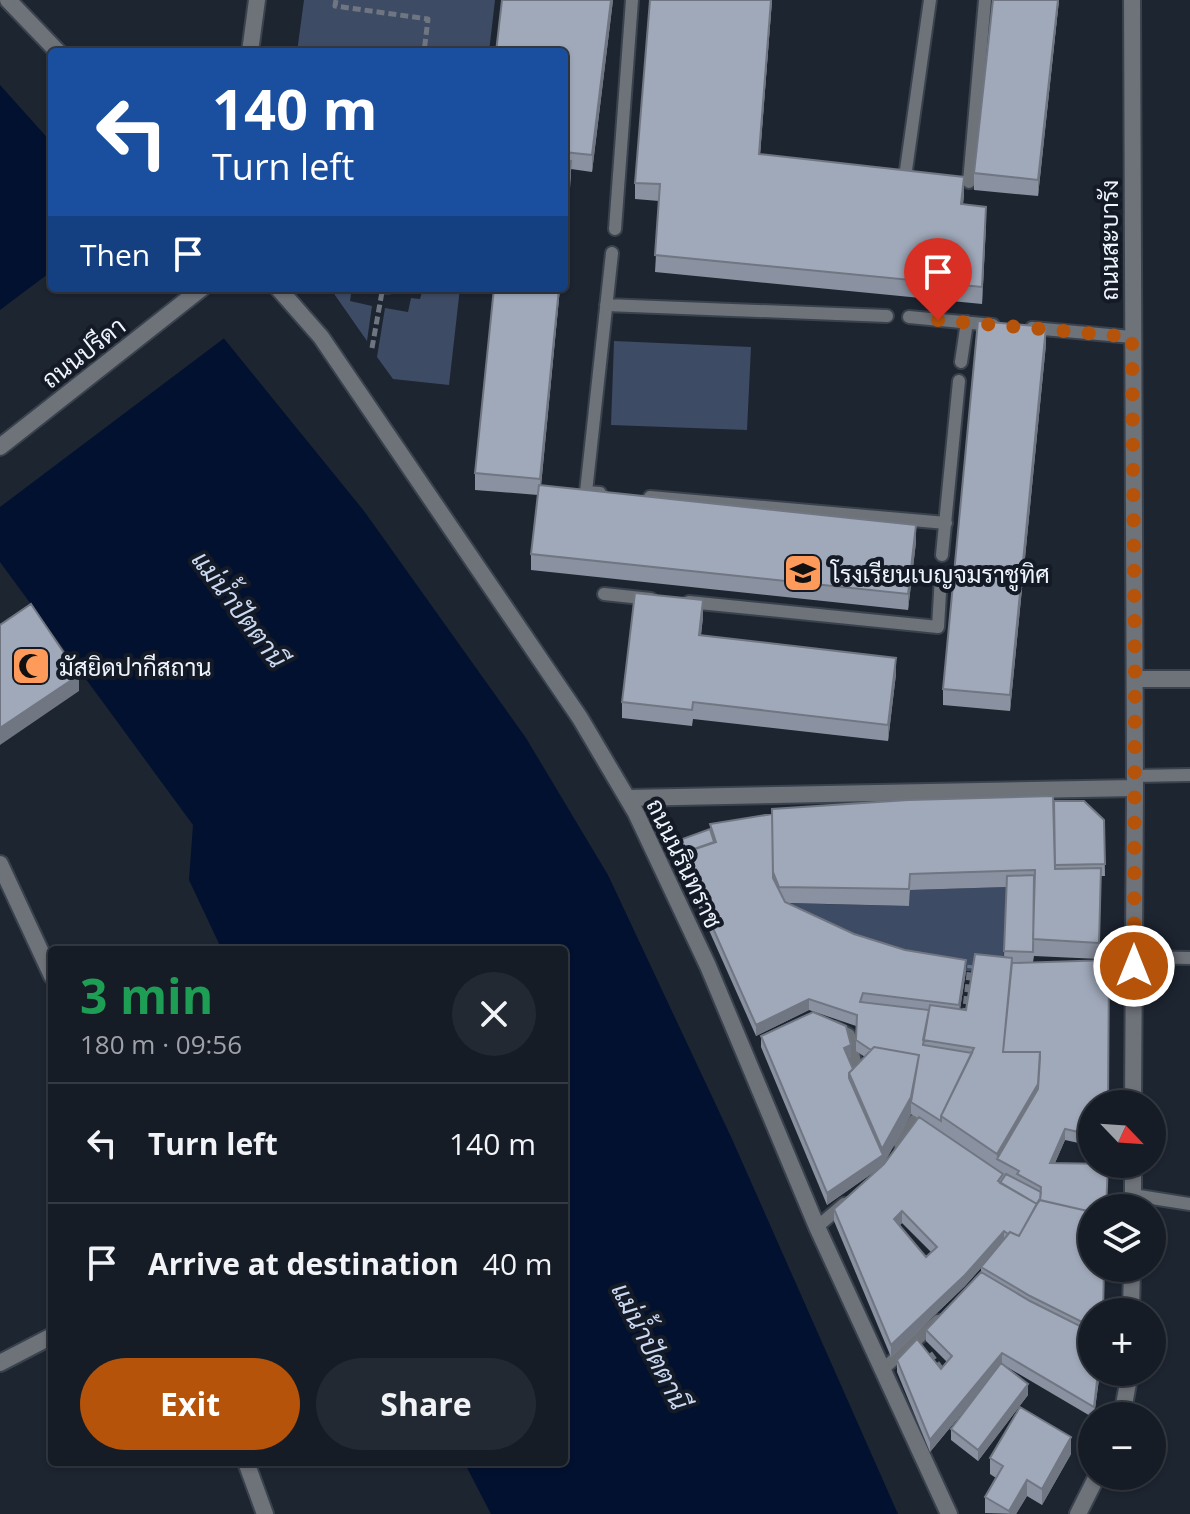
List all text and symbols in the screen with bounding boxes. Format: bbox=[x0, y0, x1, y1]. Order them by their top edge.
text: 140 m bbox=[212, 70, 378, 146]
icon: left bbox=[80, 80, 184, 184]
text: Turn left bbox=[212, 142, 354, 191]
street label: ถนนสะบารัง bbox=[1092, 180, 1125, 300]
icon: arrive bbox=[166, 232, 210, 276]
text: Then bbox=[80, 234, 150, 275]
pin bbox=[904, 238, 972, 320]
icon: arrive bbox=[916, 250, 960, 294]
street label: ถนนปรีดา bbox=[34, 309, 132, 395]
water label: แม่น้ำปัตตานี bbox=[184, 542, 299, 677]
school or university icon: โรงเรียนเบญจมราชูทิศ bbox=[782, 552, 824, 594]
place label: โรงเรียนเบญจมราชูทิศ bbox=[829, 557, 1050, 592]
mosque icon: มัสยิดปากีสถาน bbox=[10, 645, 52, 687]
place label: มัสยิดปากีสถาน bbox=[59, 650, 212, 683]
street label: ถนนนรินทราช bbox=[639, 793, 731, 933]
position arrow bbox=[1092, 924, 1176, 1008]
text: 3 min bbox=[80, 963, 213, 1028]
button: close bbox=[452, 972, 536, 1056]
text: 180 m · 09:56 bbox=[80, 1026, 242, 1062]
north arrow bbox=[1078, 1090, 1166, 1178]
map controls bbox=[1078, 1090, 1166, 1490]
icon: left bbox=[80, 1121, 124, 1165]
text: Turn left bbox=[148, 1123, 278, 1164]
text: 140 m bbox=[449, 1123, 536, 1164]
button: layers bbox=[1078, 1194, 1166, 1282]
icon: arrive bbox=[80, 1241, 124, 1285]
text: Arrive at destination bbox=[148, 1243, 459, 1284]
text: 40 m bbox=[483, 1243, 553, 1284]
water label: แม่น้ำปัตตานี bbox=[604, 1275, 701, 1417]
button: + bbox=[1078, 1298, 1166, 1386]
button: Exit bbox=[80, 1358, 300, 1450]
button: Share bbox=[316, 1358, 536, 1450]
button: − bbox=[1078, 1402, 1166, 1490]

